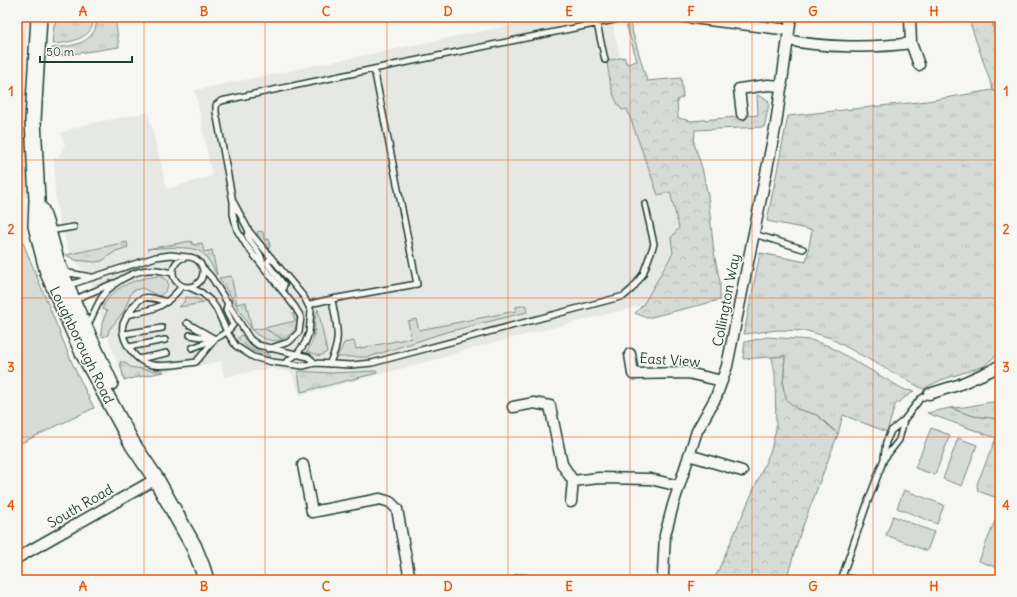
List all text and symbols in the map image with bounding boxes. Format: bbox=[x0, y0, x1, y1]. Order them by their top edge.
text: A bbox=[79, 3, 88, 20]
text: B bbox=[200, 3, 209, 20]
text: C bbox=[322, 3, 331, 20]
text: D bbox=[443, 3, 453, 20]
text: E bbox=[565, 3, 573, 20]
text: F bbox=[687, 3, 695, 20]
text: G bbox=[808, 3, 818, 20]
text: H bbox=[929, 3, 939, 20]
scale bar bbox=[40, 38, 132, 64]
text: 50 m bbox=[46, 44, 75, 59]
text: 1 bbox=[8, 83, 14, 100]
text: 1 bbox=[1003, 83, 1009, 100]
text: 2 bbox=[7, 221, 15, 238]
text: 2 bbox=[1002, 221, 1010, 238]
street label: Collington Way bbox=[708, 252, 744, 348]
street label: Loughborough Road bbox=[46, 283, 118, 407]
street label: East View bbox=[639, 349, 701, 371]
text: 3 bbox=[7, 359, 15, 376]
text: 3 bbox=[1002, 359, 1010, 376]
street label: South Road bbox=[44, 480, 116, 532]
text: 4 bbox=[7, 497, 15, 514]
text: 4 bbox=[1002, 497, 1010, 514]
text: A bbox=[79, 578, 88, 595]
text: B bbox=[200, 578, 209, 595]
text: C bbox=[322, 578, 331, 595]
text: D bbox=[443, 578, 453, 595]
text: E bbox=[565, 578, 573, 595]
text: F bbox=[687, 578, 695, 595]
text: G bbox=[808, 578, 818, 595]
text: H bbox=[929, 578, 939, 595]

